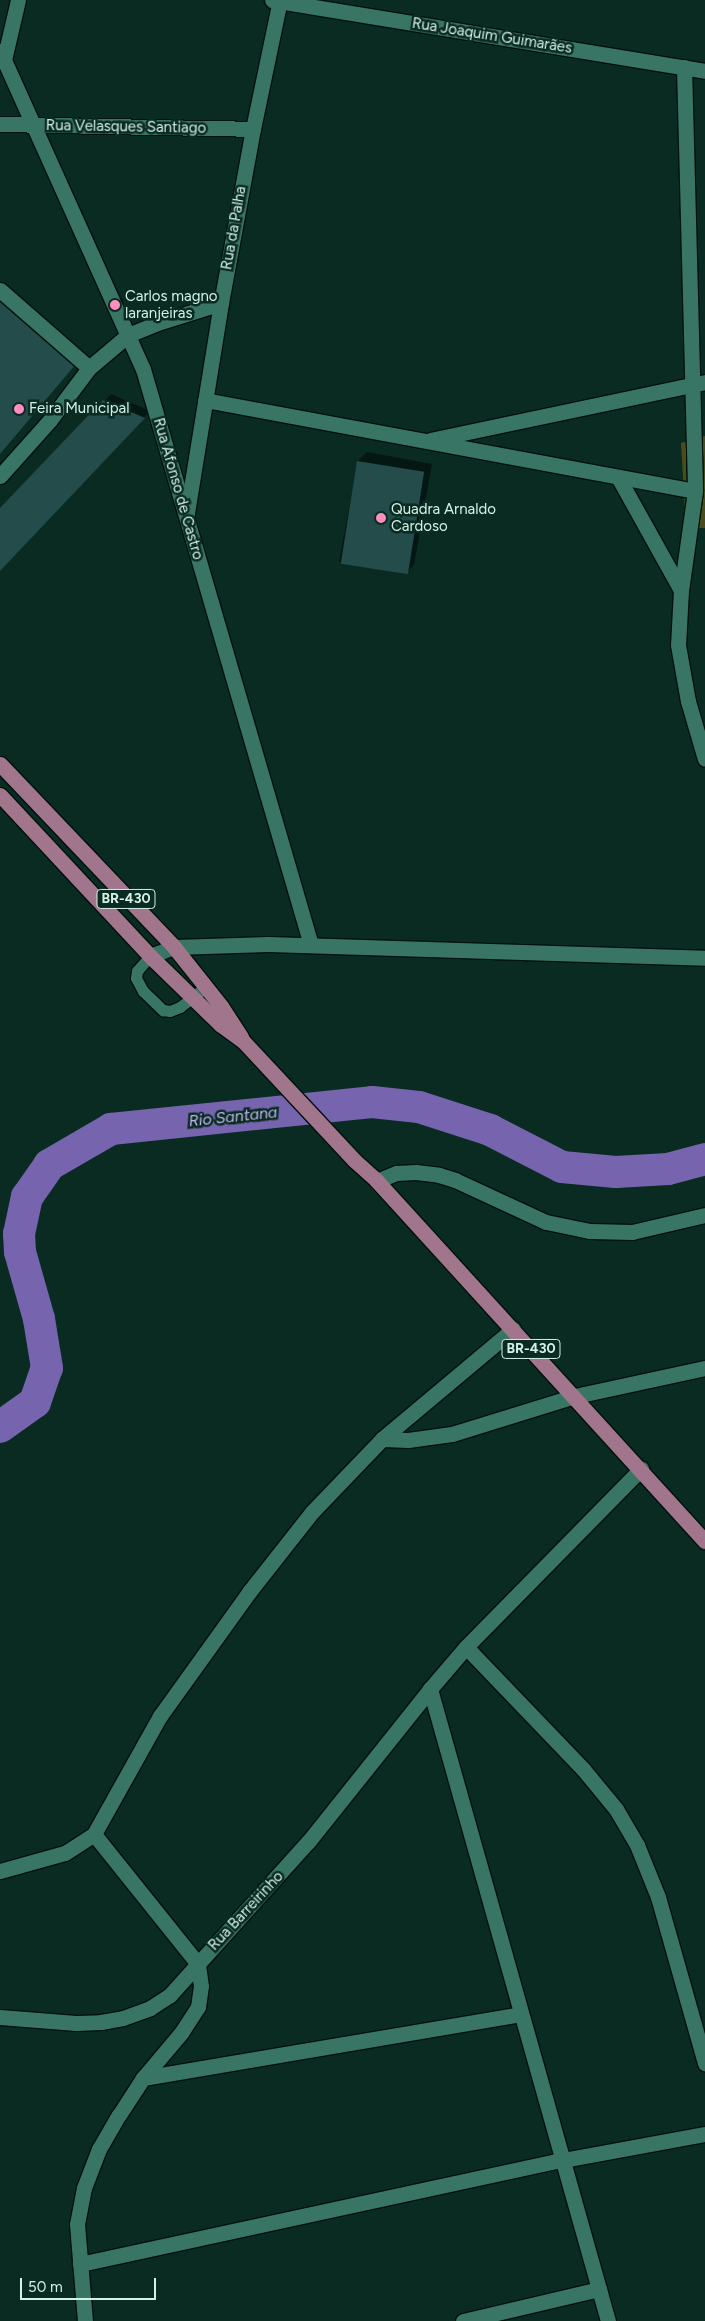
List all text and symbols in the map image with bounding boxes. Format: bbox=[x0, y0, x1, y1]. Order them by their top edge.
street label: Rua Joaquim Guimarães bbox=[411, 14, 573, 58]
street label: Rua Velasques Santiago bbox=[46, 117, 206, 137]
street label: Rua da Palha bbox=[218, 185, 250, 271]
place label: Carlos magno laranjeiras bbox=[125, 287, 218, 322]
marker: Carlos magno laranjeiras bbox=[109, 299, 121, 311]
place label: Feira Municipal bbox=[29, 400, 129, 418]
marker: Feira Municipal bbox=[13, 403, 25, 415]
street label: Rua Afonso de Castro bbox=[149, 416, 207, 562]
place label: Quadra Arnaldo Cardoso bbox=[391, 500, 496, 535]
marker: Quadra Arnaldo Cardoso bbox=[375, 512, 387, 524]
road number: BR-430 bbox=[96, 888, 156, 911]
water label: Rio Santana bbox=[188, 1103, 278, 1131]
road number: BR-430 bbox=[501, 1338, 561, 1360]
street label: Rua Barreirinho bbox=[205, 1868, 287, 1954]
scale bar bbox=[22, 2268, 159, 2300]
text: 50 m bbox=[28, 2278, 63, 2296]

